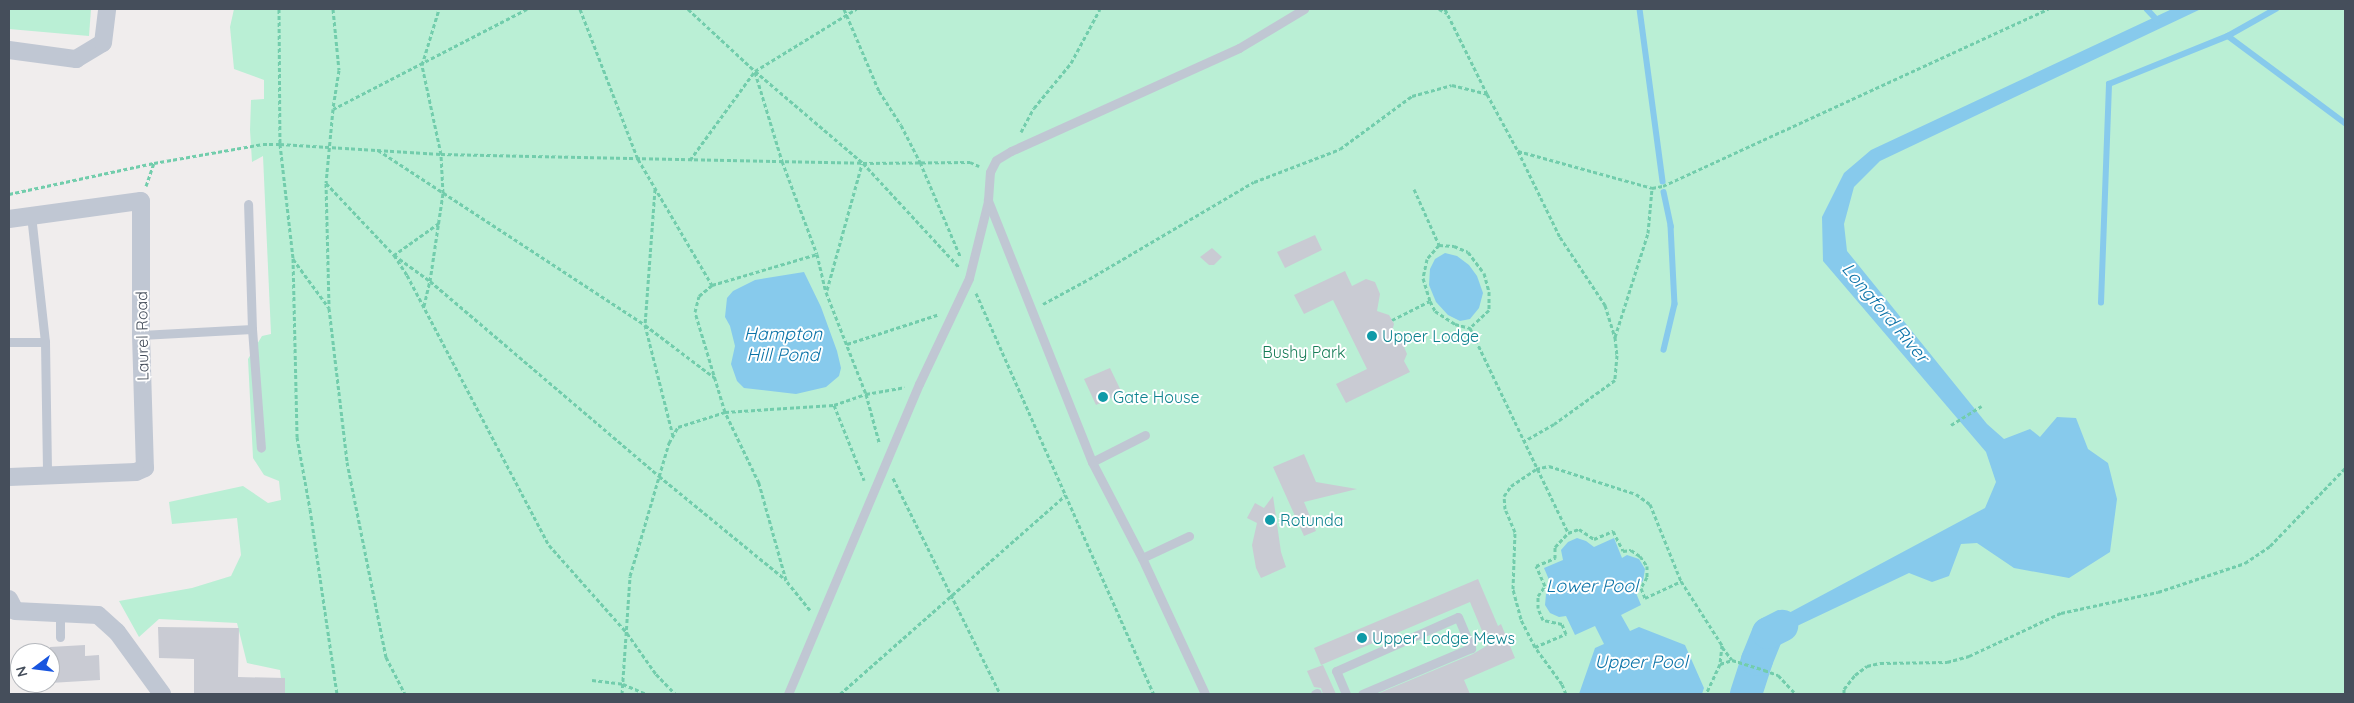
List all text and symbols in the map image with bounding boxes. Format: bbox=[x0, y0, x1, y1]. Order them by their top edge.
water label: Longford River bbox=[1837, 259, 1933, 367]
street label: Laurel Road bbox=[132, 291, 152, 381]
water label: Hampton Hill Pond bbox=[744, 324, 822, 366]
place label: Upper Lodge bbox=[1382, 326, 1479, 346]
marker: Upper Lodge bbox=[1366, 330, 1378, 342]
park label: Bushy Park bbox=[1262, 342, 1346, 362]
place label: Gate House bbox=[1113, 387, 1200, 407]
marker: Gate House bbox=[1097, 391, 1109, 403]
place label: Rotunda bbox=[1280, 510, 1343, 530]
marker: Rotunda bbox=[1264, 514, 1276, 526]
water label: Lower Pool bbox=[1546, 575, 1638, 597]
place label: Upper Lodge Mews bbox=[1372, 628, 1515, 648]
marker: Upper Lodge Mews bbox=[1356, 632, 1368, 644]
north arrow bbox=[10, 643, 60, 693]
water label: Upper Pool bbox=[1594, 651, 1688, 673]
text: N bbox=[11, 664, 32, 679]

